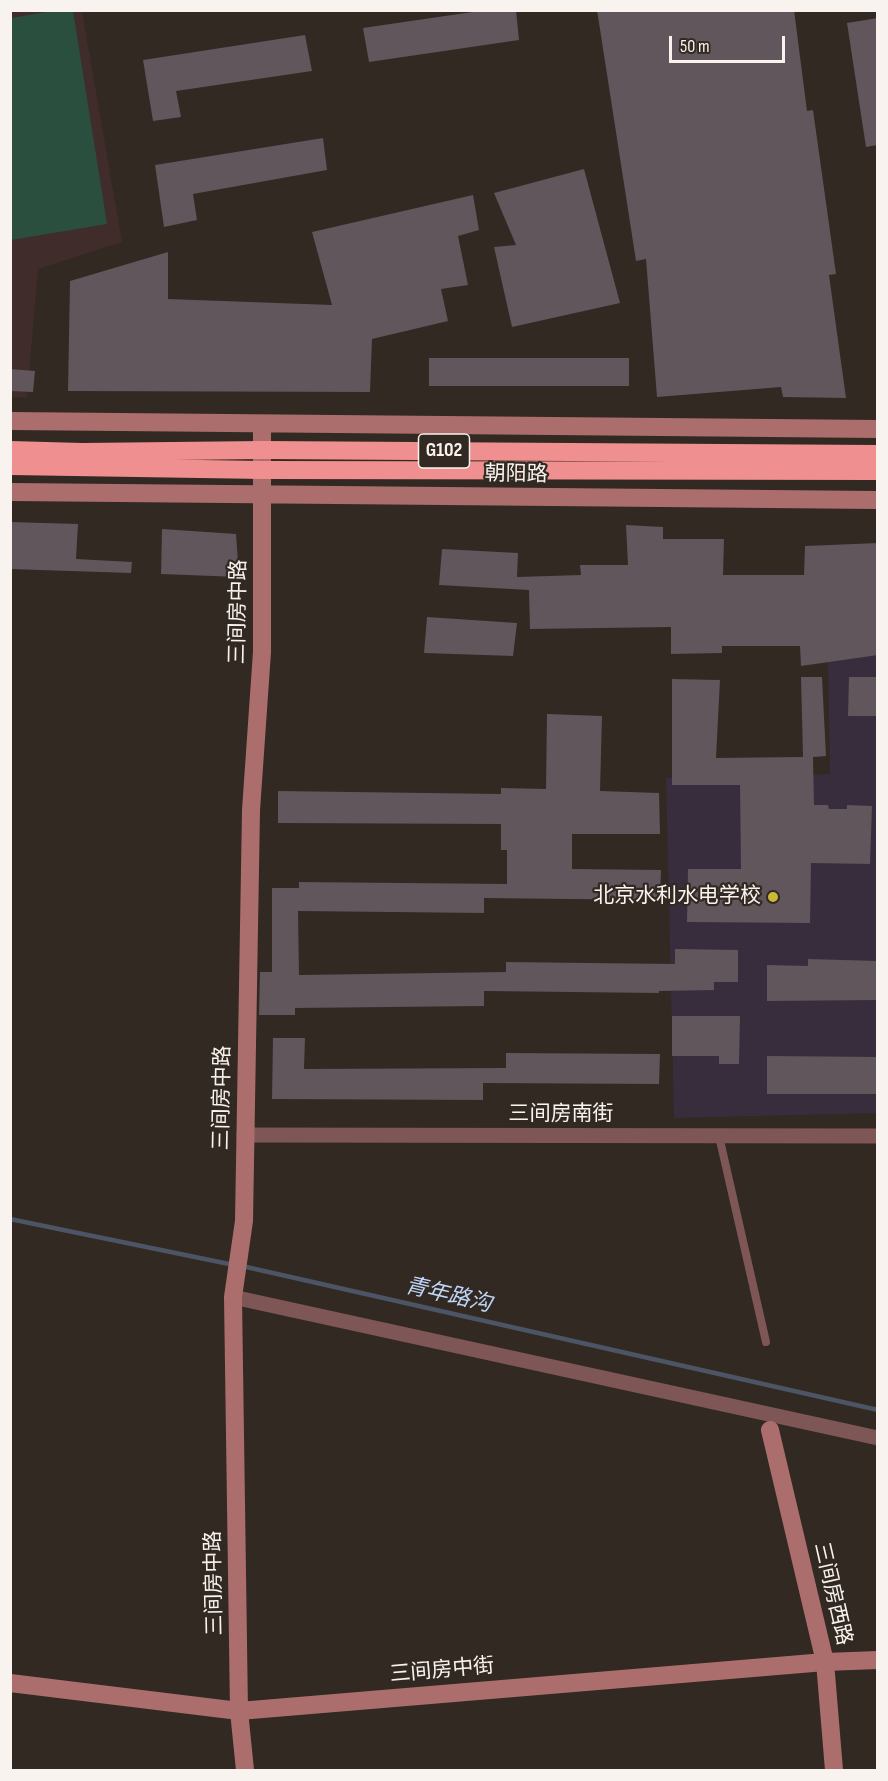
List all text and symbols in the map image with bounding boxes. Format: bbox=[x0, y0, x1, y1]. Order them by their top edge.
scale bar bbox=[672, 24, 788, 62]
text: 50 m bbox=[680, 36, 710, 57]
road number: G102 bbox=[418, 434, 470, 468]
street label: 朝阳路 bbox=[484, 462, 548, 488]
street label: 三间房中路 bbox=[225, 559, 253, 665]
place label: 北京水利水电学校 bbox=[593, 884, 761, 910]
marker: 北京水利水电学校 bbox=[766, 890, 780, 904]
street label: 三间房中路 bbox=[209, 1045, 237, 1151]
street label: 三间房南街 bbox=[509, 1102, 613, 1128]
water label: 青年路沟 bbox=[402, 1273, 494, 1319]
street label: 三间房中路 bbox=[201, 1530, 229, 1636]
street label: 三间房西路 bbox=[808, 1540, 856, 1648]
street label: 三间房中街 bbox=[389, 1654, 495, 1688]

